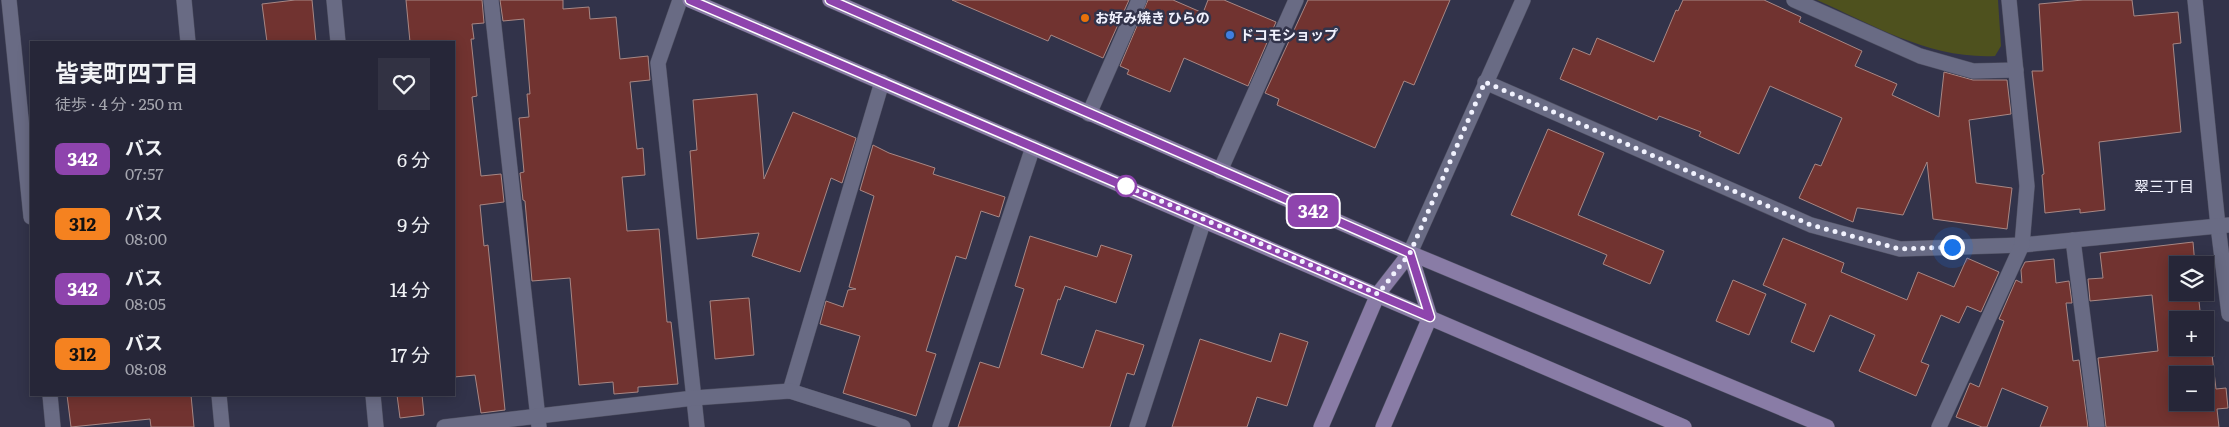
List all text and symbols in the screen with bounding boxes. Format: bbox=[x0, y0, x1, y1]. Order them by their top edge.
place label: お好み焼き ひらの bbox=[1095, 7, 1210, 27]
marker: お好み焼き ひらの bbox=[1079, 12, 1091, 24]
place label: ドコモショップ bbox=[1240, 24, 1338, 44]
marker: ドコモショップ bbox=[1224, 29, 1236, 41]
text: 皆実町四丁目 bbox=[55, 54, 199, 89]
button: heart bbox=[378, 58, 430, 110]
text: 徒歩 · 4 分 · 250 m bbox=[55, 91, 183, 115]
text: バス bbox=[125, 133, 163, 161]
text: 342 bbox=[67, 145, 98, 172]
text: 6 分 bbox=[397, 145, 430, 173]
text: 07:57 bbox=[125, 161, 164, 185]
district label: 翠三丁目 bbox=[2134, 174, 2194, 197]
unlabelled marker bbox=[1115, 175, 1137, 197]
line badge: 342 bbox=[1284, 195, 1342, 227]
text: 342 bbox=[1298, 197, 1328, 224]
text: バス bbox=[125, 198, 163, 226]
text: 312 bbox=[69, 210, 96, 237]
text: 9 分 bbox=[397, 210, 430, 238]
text: 08:00 bbox=[125, 226, 167, 250]
your location bbox=[1940, 235, 1965, 260]
map controls bbox=[2169, 256, 2214, 411]
button: layers bbox=[2169, 256, 2214, 301]
text: バス bbox=[125, 263, 163, 291]
text: 342 bbox=[67, 275, 98, 302]
text: 14 分 bbox=[390, 275, 430, 303]
text: 08:05 bbox=[125, 291, 166, 315]
button: + bbox=[2169, 311, 2214, 356]
text: バス bbox=[125, 328, 163, 356]
text: 312 bbox=[69, 340, 96, 367]
text: 17 分 bbox=[390, 340, 430, 368]
text: 08:08 bbox=[125, 356, 166, 380]
button: − bbox=[2169, 366, 2214, 411]

